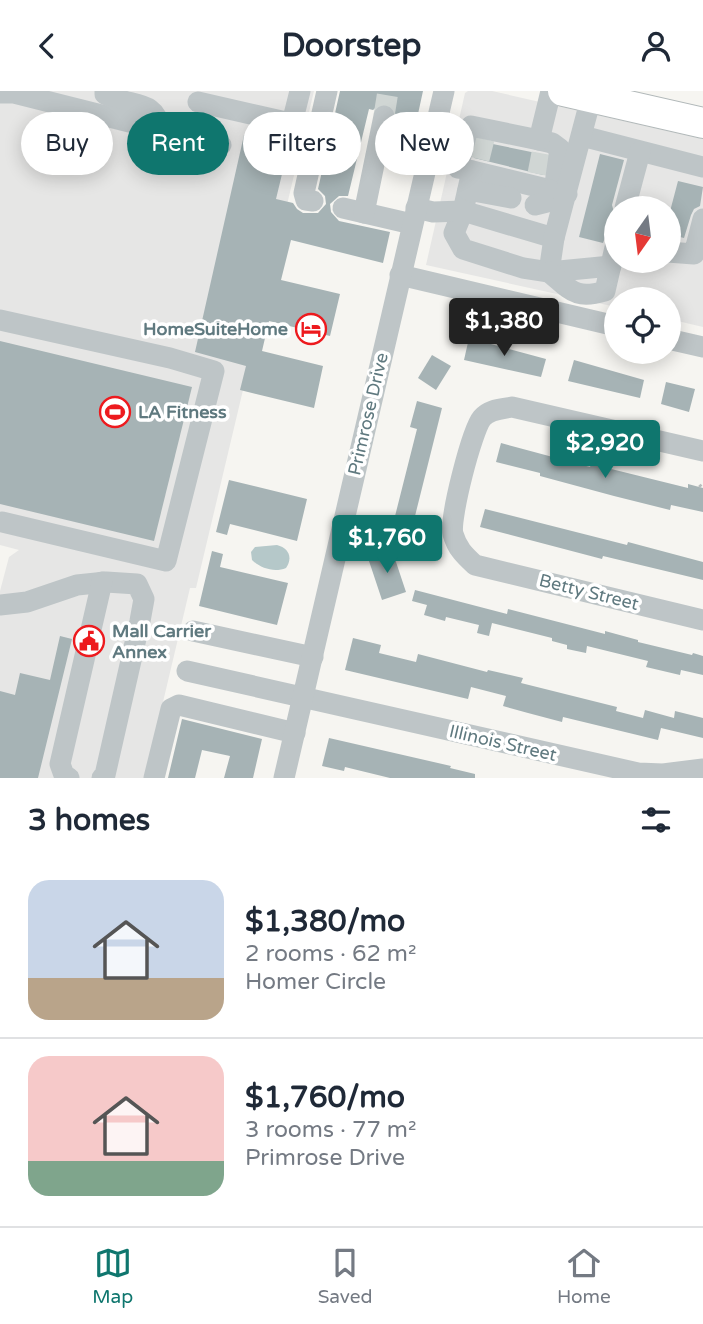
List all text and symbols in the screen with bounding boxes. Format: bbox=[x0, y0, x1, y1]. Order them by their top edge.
icon: back bbox=[28, 27, 66, 65]
text: Doorstep bbox=[281, 27, 422, 65]
icon: person bbox=[637, 27, 675, 65]
chip: Buy bbox=[21, 112, 113, 175]
chip: Rent bbox=[127, 112, 229, 175]
chip: Filters bbox=[243, 112, 361, 175]
chip: New bbox=[375, 112, 474, 175]
north arrow bbox=[604, 196, 681, 273]
map controls bbox=[604, 196, 681, 364]
button: locate bbox=[604, 287, 681, 364]
pin: $1,380 bbox=[447, 299, 561, 358]
text: $1,380 bbox=[465, 307, 543, 335]
hotel icon: HomeSuiteHome bbox=[294, 312, 328, 346]
place label: HomeSuiteHome bbox=[143, 318, 288, 340]
street label: Primrose Drive bbox=[343, 350, 393, 478]
sports icon: LA Fitness bbox=[98, 395, 132, 429]
place label: LA Fitness bbox=[138, 401, 227, 423]
pin: $2,920 bbox=[548, 421, 662, 480]
text: $2,920 bbox=[566, 429, 644, 457]
pin: $1,760 bbox=[330, 515, 444, 575]
text: $1,760 bbox=[348, 524, 426, 552]
street label: Betty Street bbox=[537, 569, 641, 615]
place label: Mall Carrier Annex bbox=[112, 620, 212, 663]
public building icon: Mall Carrier Annex bbox=[72, 624, 106, 658]
street label: Illinois Street bbox=[447, 720, 559, 766]
icon: filters bbox=[637, 801, 675, 839]
text: 3 homes bbox=[28, 802, 150, 839]
text: $1,380/mo bbox=[245, 903, 405, 940]
icon: home bbox=[84, 908, 168, 992]
text: 2 rooms · 62 m² bbox=[245, 940, 416, 968]
text: Homer Circle bbox=[245, 968, 386, 996]
text: $1,760/mo bbox=[245, 1079, 405, 1116]
icon: home bbox=[84, 1084, 168, 1168]
text: 3 rooms · 77 m² bbox=[245, 1116, 416, 1144]
text: Primrose Drive bbox=[245, 1144, 405, 1172]
tab: Map bbox=[92, 1244, 133, 1308]
tab: Saved bbox=[318, 1244, 373, 1308]
tab: Home bbox=[557, 1244, 611, 1308]

